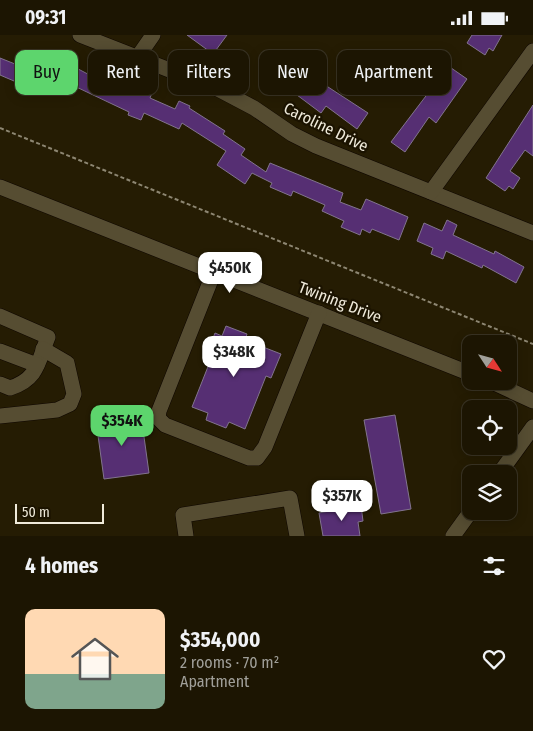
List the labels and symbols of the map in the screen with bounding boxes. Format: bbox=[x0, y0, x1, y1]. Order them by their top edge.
street label: Caroline Drive bbox=[281, 98, 371, 156]
pin: $450K bbox=[195, 251, 265, 294]
street label: Twining Drive bbox=[296, 277, 384, 327]
pin: $348K bbox=[199, 335, 269, 378]
north arrow bbox=[462, 335, 518, 390]
pin: $354K bbox=[87, 405, 157, 447]
pin: $357K bbox=[307, 479, 377, 522]
scale bar bbox=[15, 501, 104, 524]

